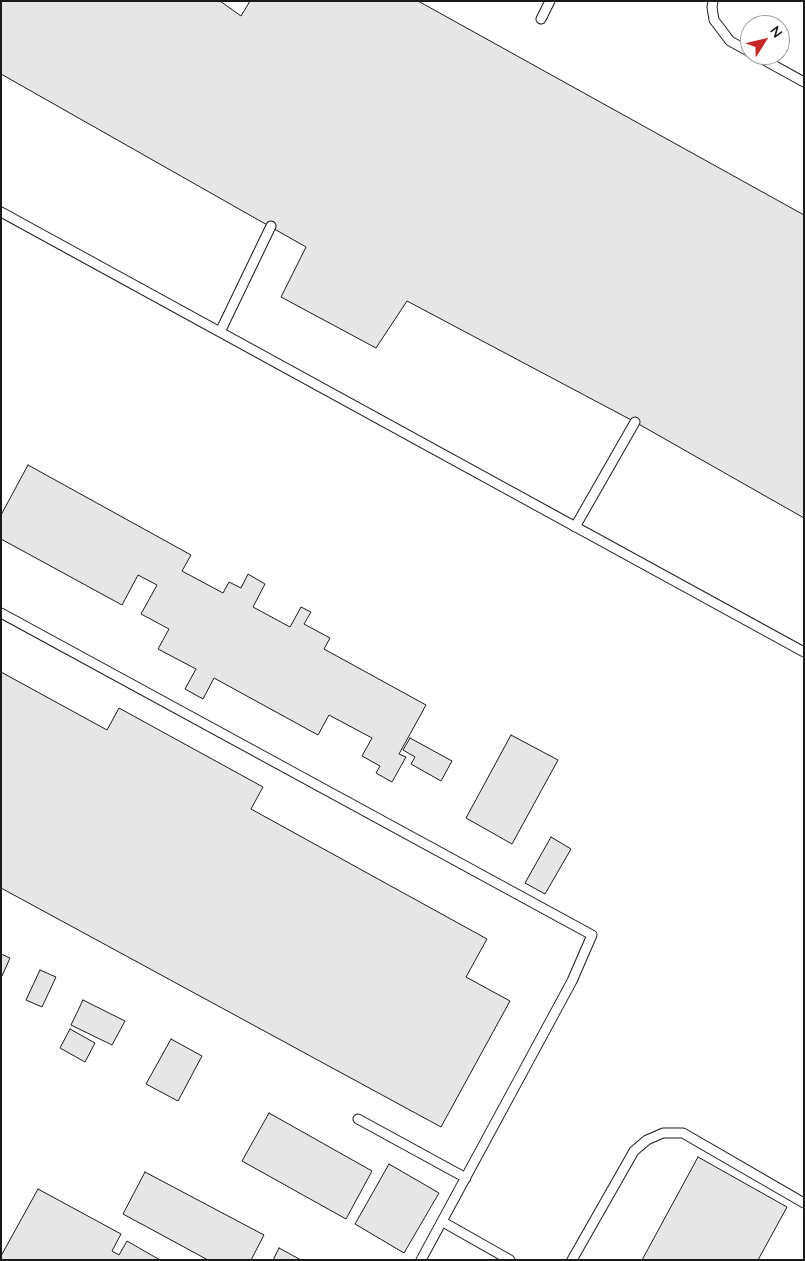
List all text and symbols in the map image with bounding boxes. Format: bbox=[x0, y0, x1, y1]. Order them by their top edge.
north arrow bbox=[740, 15, 790, 65]
text: N bbox=[766, 22, 787, 41]

